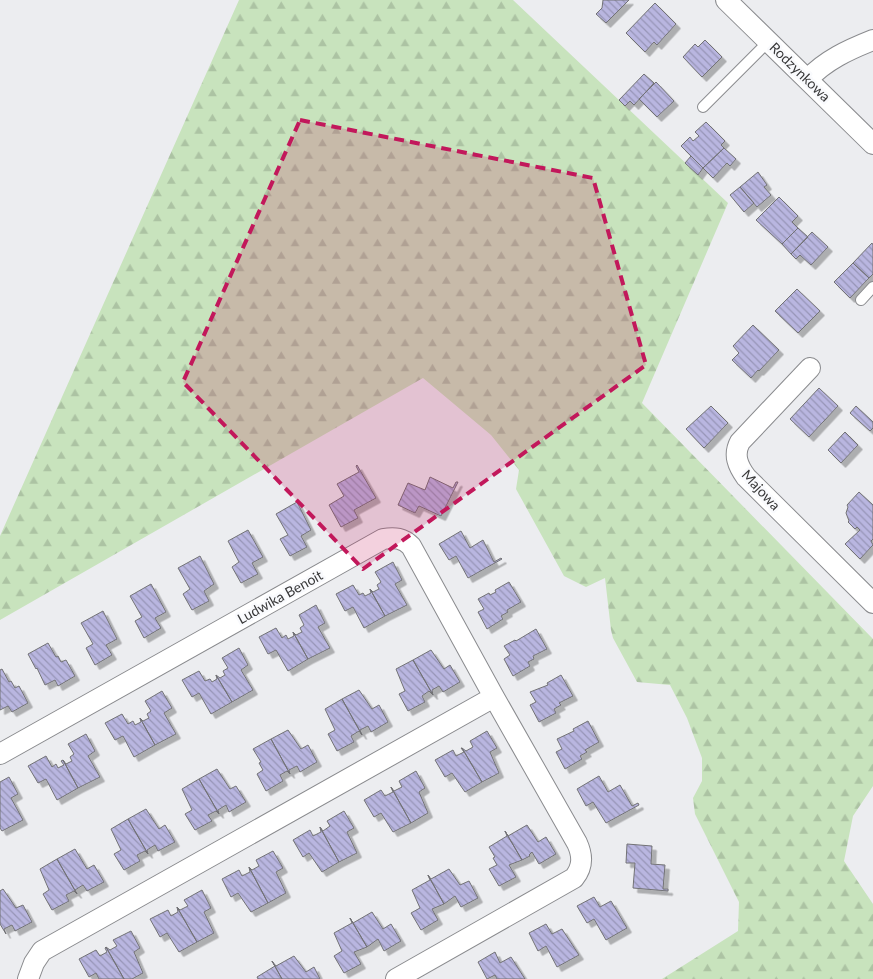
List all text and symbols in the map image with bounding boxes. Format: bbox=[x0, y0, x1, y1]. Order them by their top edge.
street label: Rodzynkowa bbox=[766, 38, 834, 105]
street label: Majowa bbox=[739, 466, 784, 513]
street label: Ludwika Benoit bbox=[234, 566, 325, 627]

